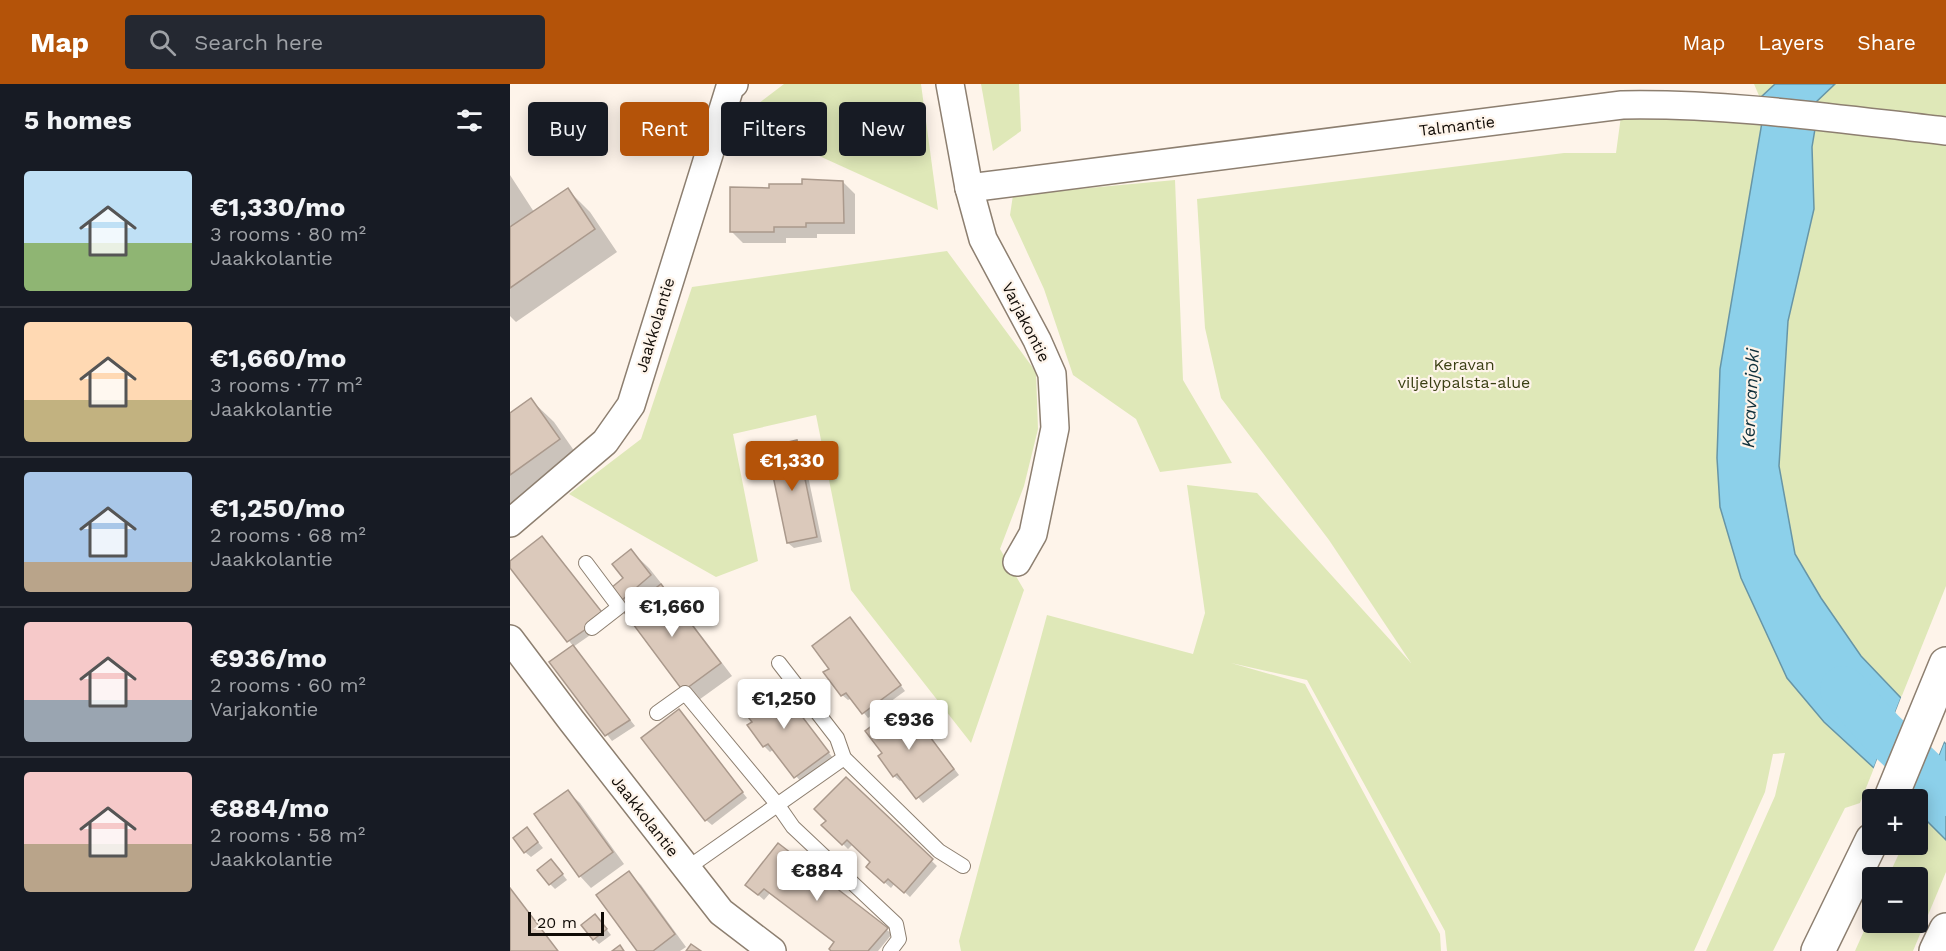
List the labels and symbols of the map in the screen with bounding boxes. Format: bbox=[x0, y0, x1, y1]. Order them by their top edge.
street label: Talmantie bbox=[1418, 112, 1496, 140]
street label: Jaakkolantie bbox=[632, 275, 678, 375]
street label: Varjakontie bbox=[998, 279, 1054, 365]
water label: Keravanjoki bbox=[1737, 346, 1763, 448]
park label: Keravan viljelypalsta-alue bbox=[1398, 355, 1530, 392]
pin: €1,330 bbox=[743, 441, 841, 492]
pin: €1,660 bbox=[623, 587, 721, 638]
pin: €1,250 bbox=[735, 679, 833, 730]
pin: €936 bbox=[873, 700, 945, 751]
street label: Jaakkolantie bbox=[607, 771, 683, 861]
pin: €884 bbox=[781, 851, 853, 902]
scale bar bbox=[528, 909, 604, 936]

